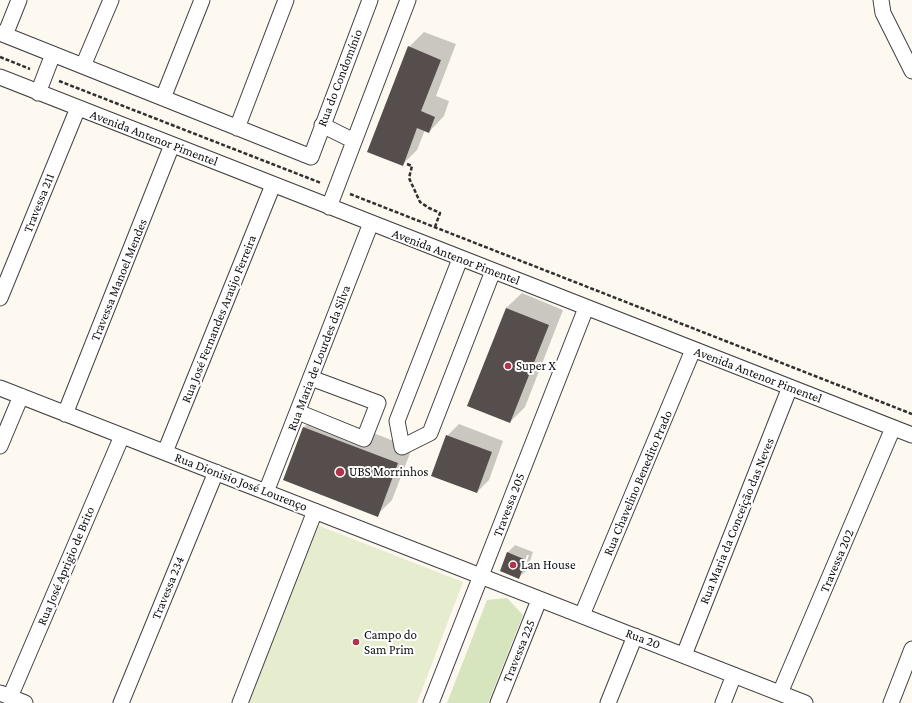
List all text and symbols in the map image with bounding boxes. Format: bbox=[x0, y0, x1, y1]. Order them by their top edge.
street label: Rua do Condomínio bbox=[314, 27, 366, 129]
street label: Avenida Antenor Pimentel bbox=[88, 106, 220, 170]
street label: Travessa 211 bbox=[20, 171, 58, 235]
street label: Travessa Manoel Mendes bbox=[87, 217, 151, 343]
street label: Avenida Antenor Pimentel bbox=[390, 225, 522, 289]
street label: Rua José Fernandes Araújo Ferreira bbox=[178, 233, 260, 405]
street label: Rua Maria de Lourdes da Silva bbox=[284, 283, 354, 433]
street label: Avenida Antenor Pimentel bbox=[692, 343, 824, 407]
place label: Super X bbox=[516, 358, 556, 374]
marker: Super X bbox=[503, 361, 513, 371]
street label: Rua Chavelino Benedito Prado bbox=[600, 408, 676, 558]
street label: Rua Maria da Conceição das Neves bbox=[696, 436, 778, 606]
street label: Rua Dionisio José Lourenço bbox=[172, 449, 310, 515]
place label: UBS Morrinhos bbox=[349, 464, 428, 480]
marker: UBS Morrinhos bbox=[334, 466, 346, 478]
street label: Travessa 205 bbox=[490, 471, 528, 539]
street label: Rua José Aprigio de Brito bbox=[34, 504, 98, 628]
street label: Travessa 202 bbox=[817, 527, 857, 595]
street label: Travessa 234 bbox=[148, 554, 188, 622]
place label: Lan House bbox=[521, 557, 576, 573]
marker: Lan House bbox=[508, 560, 518, 570]
street label: Travessa 225 bbox=[499, 617, 539, 685]
street label: Rua 20 bbox=[623, 625, 663, 653]
place label: Campo do Sam Prim bbox=[364, 627, 417, 658]
marker: Campo do Sam Prim bbox=[351, 637, 361, 647]

